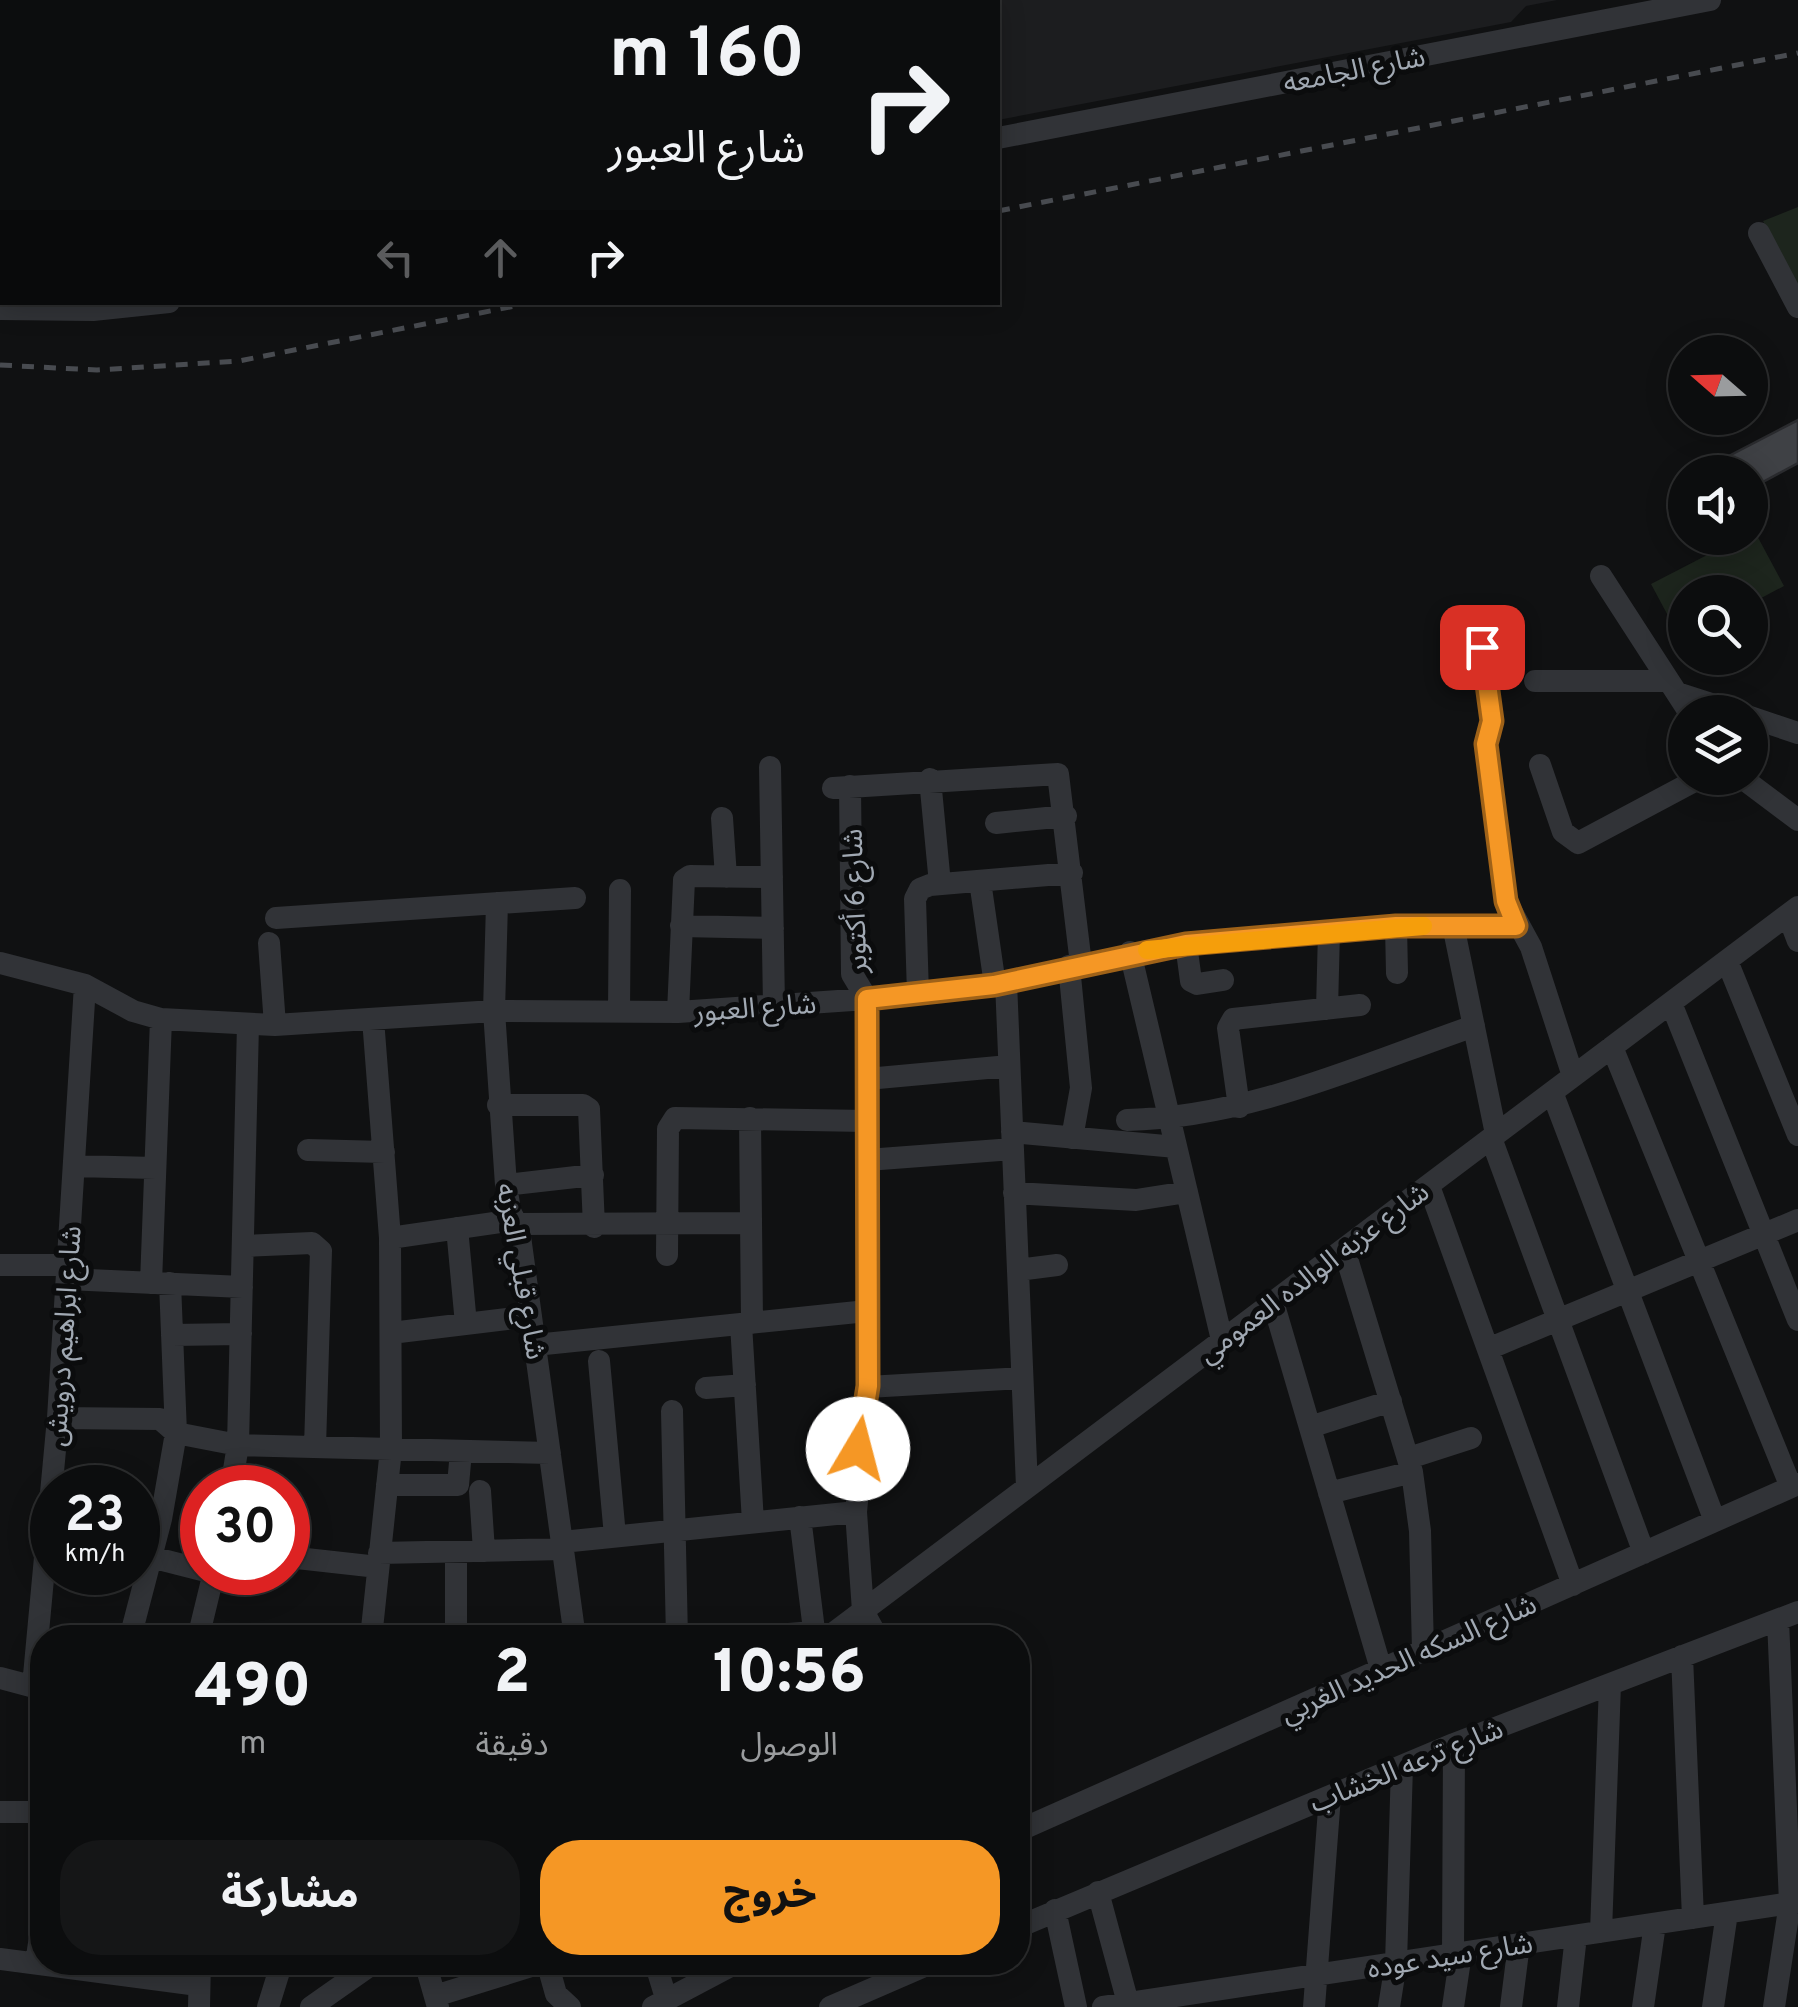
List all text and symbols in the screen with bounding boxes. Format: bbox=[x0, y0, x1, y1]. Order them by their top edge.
text: 160 m bbox=[609, 13, 805, 102]
icon: right bbox=[840, 40, 970, 170]
street label: شارع الجامعه bbox=[1280, 41, 1429, 103]
text: شارع العبور bbox=[608, 122, 805, 179]
icon: left bbox=[368, 230, 423, 285]
icon: ahead bbox=[473, 230, 528, 285]
icon: right bbox=[578, 230, 633, 285]
north arrow bbox=[1668, 335, 1768, 435]
map controls bbox=[1668, 335, 1768, 795]
button: sound bbox=[1668, 455, 1768, 555]
button: search bbox=[1668, 575, 1768, 675]
pin bbox=[1440, 605, 1525, 690]
icon: arrive bbox=[1455, 620, 1510, 675]
button: layers bbox=[1668, 695, 1768, 795]
street label: شارع 6 أكتوبر bbox=[834, 828, 878, 975]
street label: شارع العبور bbox=[692, 988, 818, 1032]
street label: شارع عزبه الوالده العمومي bbox=[1192, 1176, 1438, 1374]
street label: شارع قبلي العزبه bbox=[485, 1180, 552, 1363]
street label: شارع ابراهيم درويش bbox=[40, 1225, 93, 1448]
position arrow bbox=[806, 1397, 910, 1501]
speed limit sign: 30 bbox=[180, 1465, 310, 1595]
text: 23 bbox=[65, 1486, 125, 1549]
text: km/h bbox=[65, 1539, 125, 1571]
street label: شارع السكه الحديد الغربي bbox=[1275, 1588, 1543, 1734]
text: 2 bbox=[494, 1638, 530, 1714]
text: 10:56 bbox=[713, 1638, 866, 1714]
text: 490 bbox=[194, 1652, 311, 1728]
street label: شارع ترعه الخشاب bbox=[1305, 1713, 1509, 1823]
text: m bbox=[239, 1725, 266, 1765]
text: دقيقة bbox=[476, 1727, 548, 1767]
text: الوصول bbox=[741, 1727, 838, 1767]
button: مشاركة bbox=[60, 1840, 520, 1955]
button: خروج bbox=[540, 1840, 1000, 1955]
street label: شارع سيد عوده bbox=[1365, 1927, 1536, 1989]

